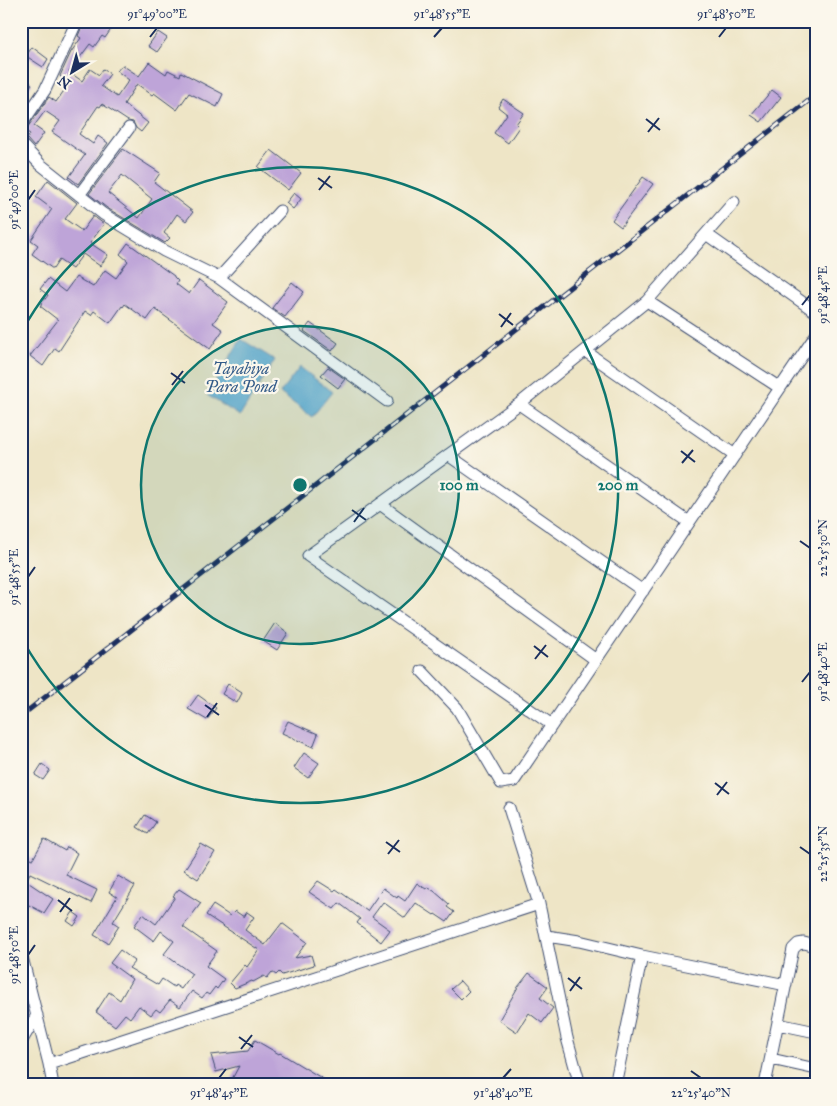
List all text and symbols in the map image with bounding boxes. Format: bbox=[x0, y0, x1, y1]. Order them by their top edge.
text: 91°49'00"E bbox=[127, 7, 187, 21]
text: 91°48'55"E bbox=[414, 7, 471, 21]
text: 91°48'50"E bbox=[697, 7, 756, 21]
north arrow bbox=[48, 48, 98, 98]
text: N bbox=[55, 72, 74, 92]
text: 91°49'00"E bbox=[7, 170, 21, 230]
text: 91°48'45"E bbox=[816, 266, 830, 324]
water label: Tayabiya Para Pond bbox=[205, 359, 279, 396]
centre of rings bbox=[291, 476, 309, 494]
text: 100 m bbox=[439, 476, 479, 494]
text: 200 m bbox=[598, 476, 639, 494]
text: 22°25'30"N bbox=[816, 519, 830, 577]
text: 91°48'55"E bbox=[7, 548, 21, 605]
text: 91°48'40"E bbox=[816, 642, 830, 702]
text: 22°25'35"N bbox=[816, 826, 830, 882]
text: 91°48'50"E bbox=[7, 925, 21, 984]
text: 91°48'45"E bbox=[190, 1086, 248, 1100]
text: 91°48'40"E bbox=[473, 1086, 533, 1100]
text: 22°25'40"N bbox=[671, 1086, 731, 1100]

